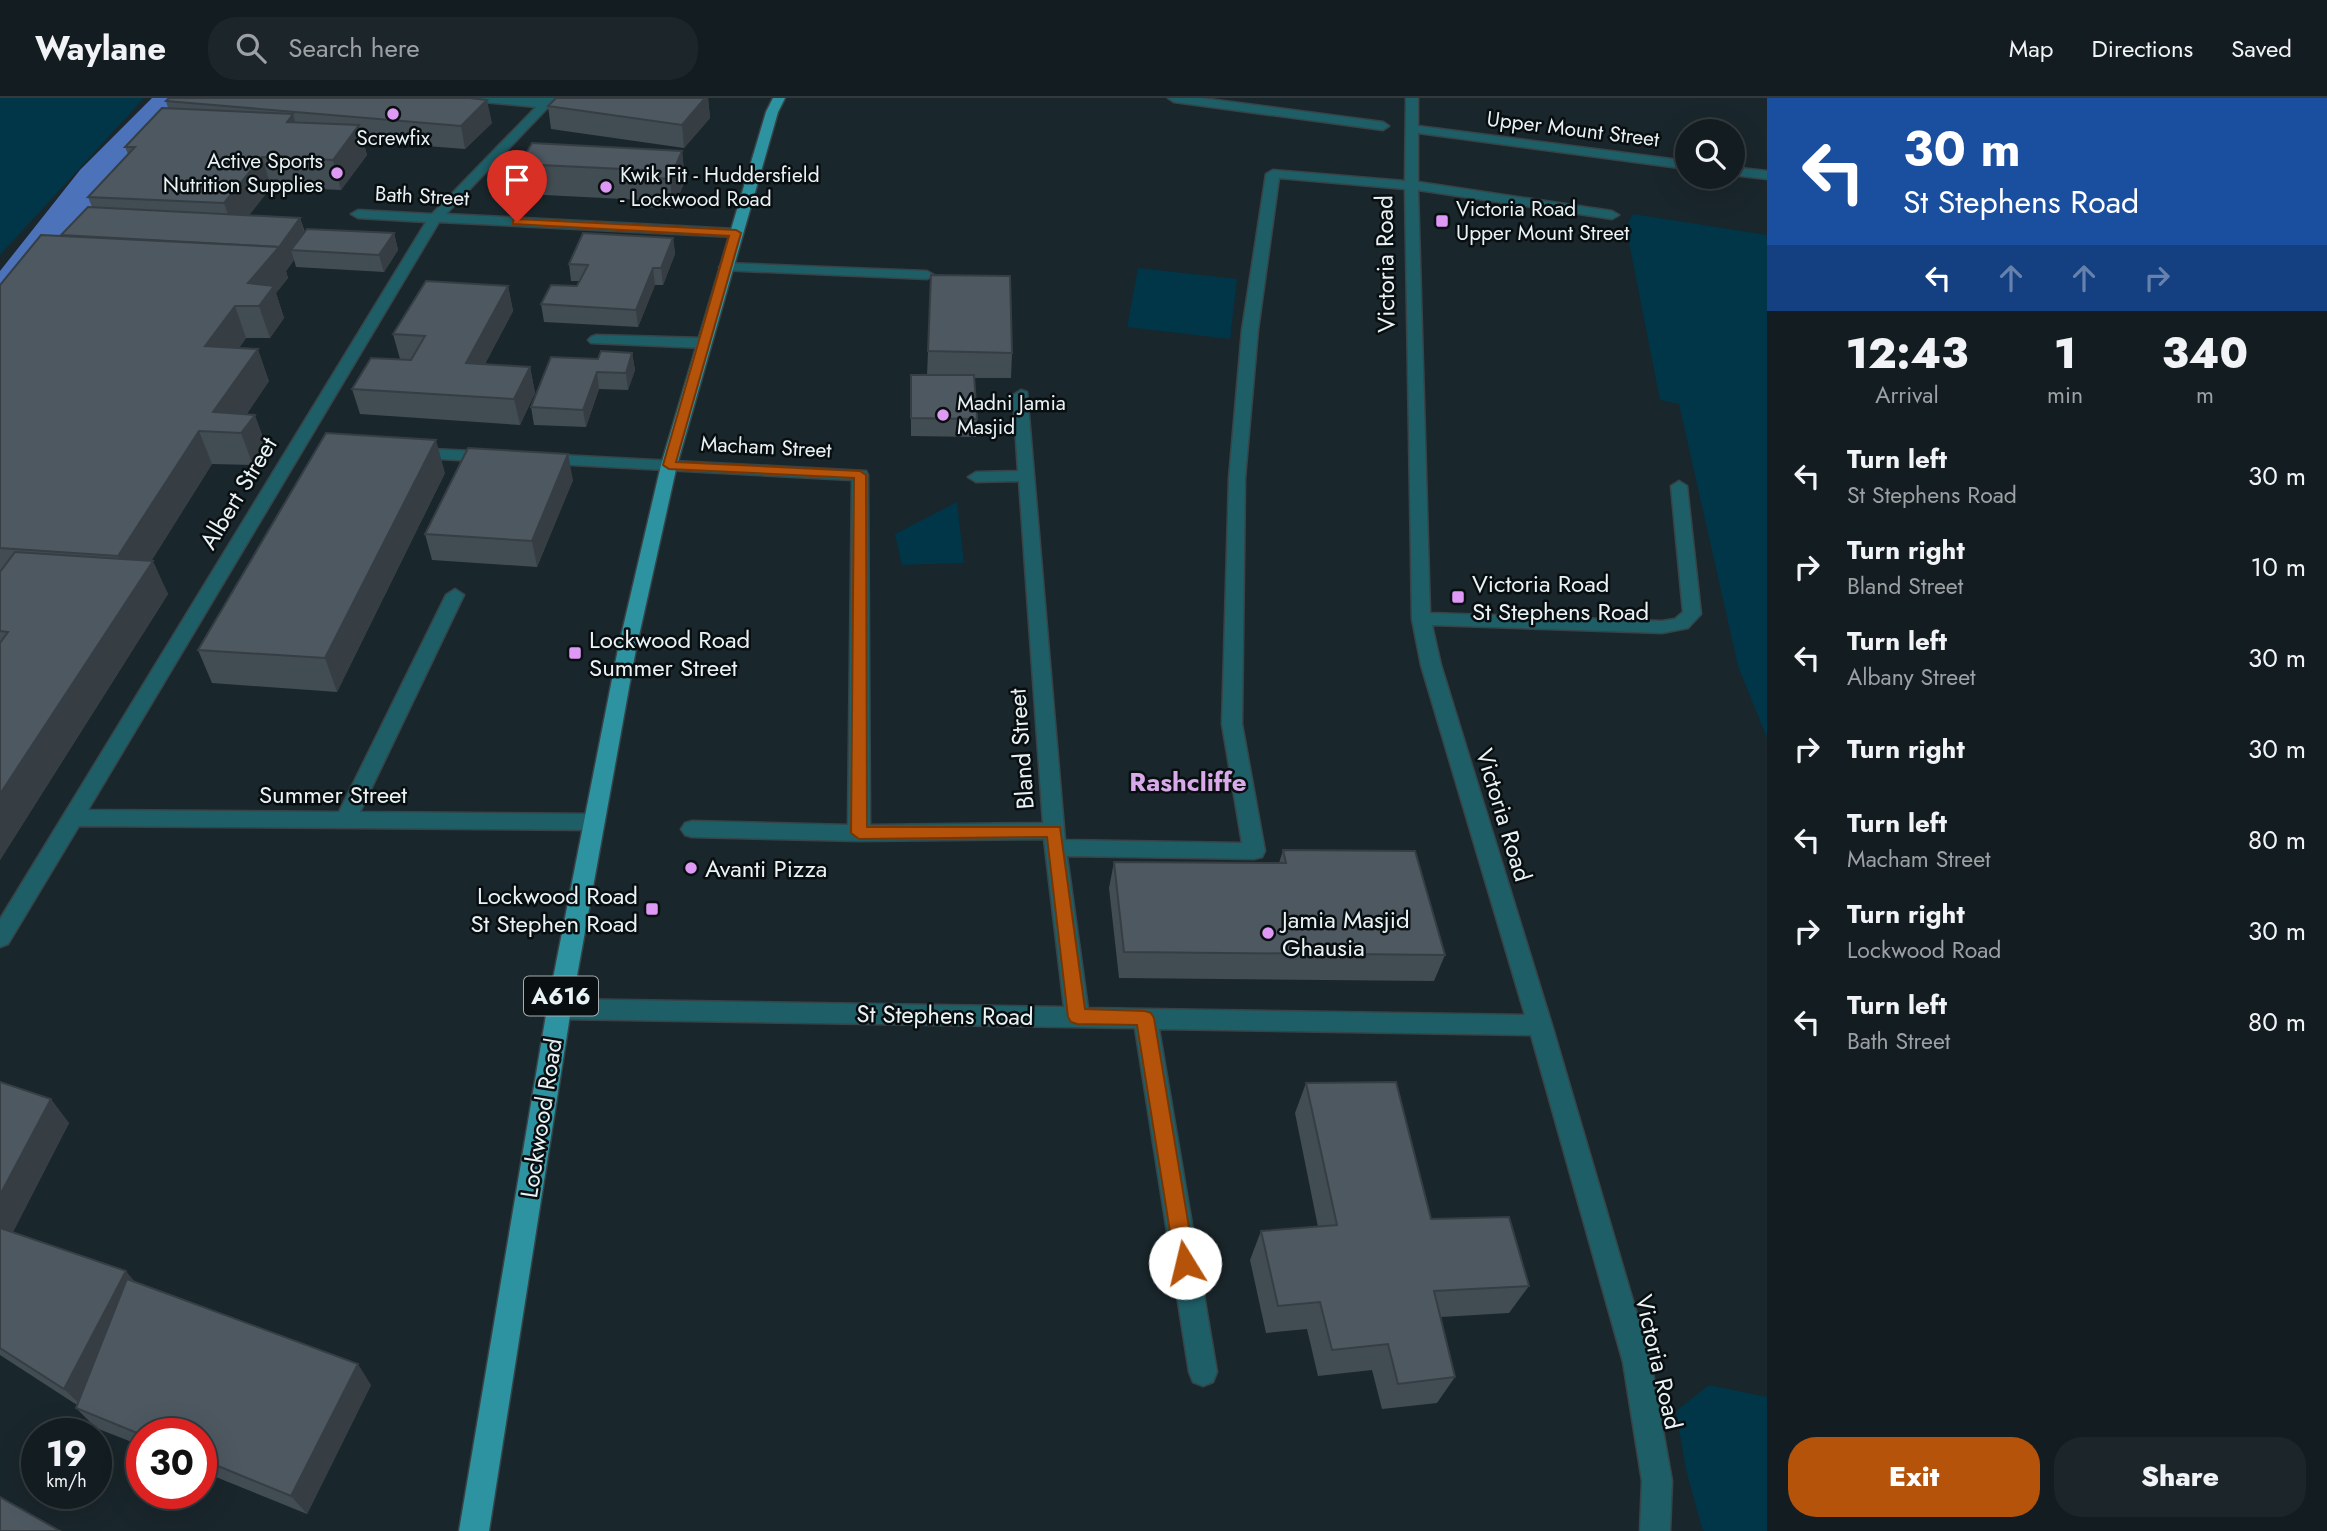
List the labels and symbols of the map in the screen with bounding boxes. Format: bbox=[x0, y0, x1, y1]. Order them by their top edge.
street label: Upper Mount Street bbox=[1485, 104, 1661, 154]
marker: Screwfix bbox=[385, 106, 401, 122]
place label: Screwfix bbox=[356, 123, 430, 153]
place label: Active Sports Nutrition Supplies bbox=[163, 146, 323, 200]
pin bbox=[487, 150, 547, 222]
place label: Kwik Fit - Huddersfield - Lockwood Road bbox=[620, 160, 820, 214]
marker: Active Sports Nutrition Supplies bbox=[329, 165, 345, 181]
street label: Bath Street bbox=[374, 179, 470, 213]
marker: Kwik Fit - Huddersfield - Lockwood Road bbox=[598, 179, 614, 195]
place label: Victoria Road Upper Mount Street bbox=[1456, 194, 1629, 248]
street label: Victoria Road bbox=[1366, 195, 1404, 333]
marker: Victoria Road Upper Mount Street bbox=[1434, 213, 1450, 229]
place label: Madni Jamia Masjid bbox=[957, 388, 1066, 442]
marker: Madni Jamia Masjid bbox=[935, 407, 951, 423]
street label: Macham Street bbox=[700, 429, 832, 465]
street label: Albert Street bbox=[191, 430, 286, 556]
place label: Victoria Road St Stephens Road bbox=[1472, 566, 1649, 629]
marker: Victoria Road St Stephens Road bbox=[1450, 589, 1466, 605]
place label: Lockwood Road Summer Street bbox=[589, 622, 750, 685]
marker: Lockwood Road Summer Street bbox=[567, 645, 583, 661]
street label: Bland Street bbox=[999, 687, 1043, 811]
street label: Victoria Road bbox=[1467, 744, 1541, 886]
district label: Rashcliffe bbox=[1129, 763, 1247, 801]
street label: Summer Street bbox=[259, 777, 407, 812]
place label: Avanti Pizza bbox=[705, 851, 827, 886]
marker: Avanti Pizza bbox=[683, 860, 699, 876]
place label: Lockwood Road St Stephen Road bbox=[470, 878, 638, 941]
marker: Lockwood Road St Stephen Road bbox=[644, 901, 660, 917]
place label: Jamia Masjid Ghausia bbox=[1279, 902, 1410, 965]
marker: Jamia Masjid Ghausia bbox=[1260, 925, 1276, 941]
road number: A616 bbox=[524, 976, 598, 1015]
street label: St Stephens Road bbox=[856, 996, 1034, 1034]
street label: Lockwood Road bbox=[511, 1036, 571, 1200]
position arrow bbox=[1148, 1226, 1222, 1300]
street label: Victoria Road bbox=[1626, 1291, 1692, 1433]
speed limit sign: 30 bbox=[126, 1418, 217, 1509]

